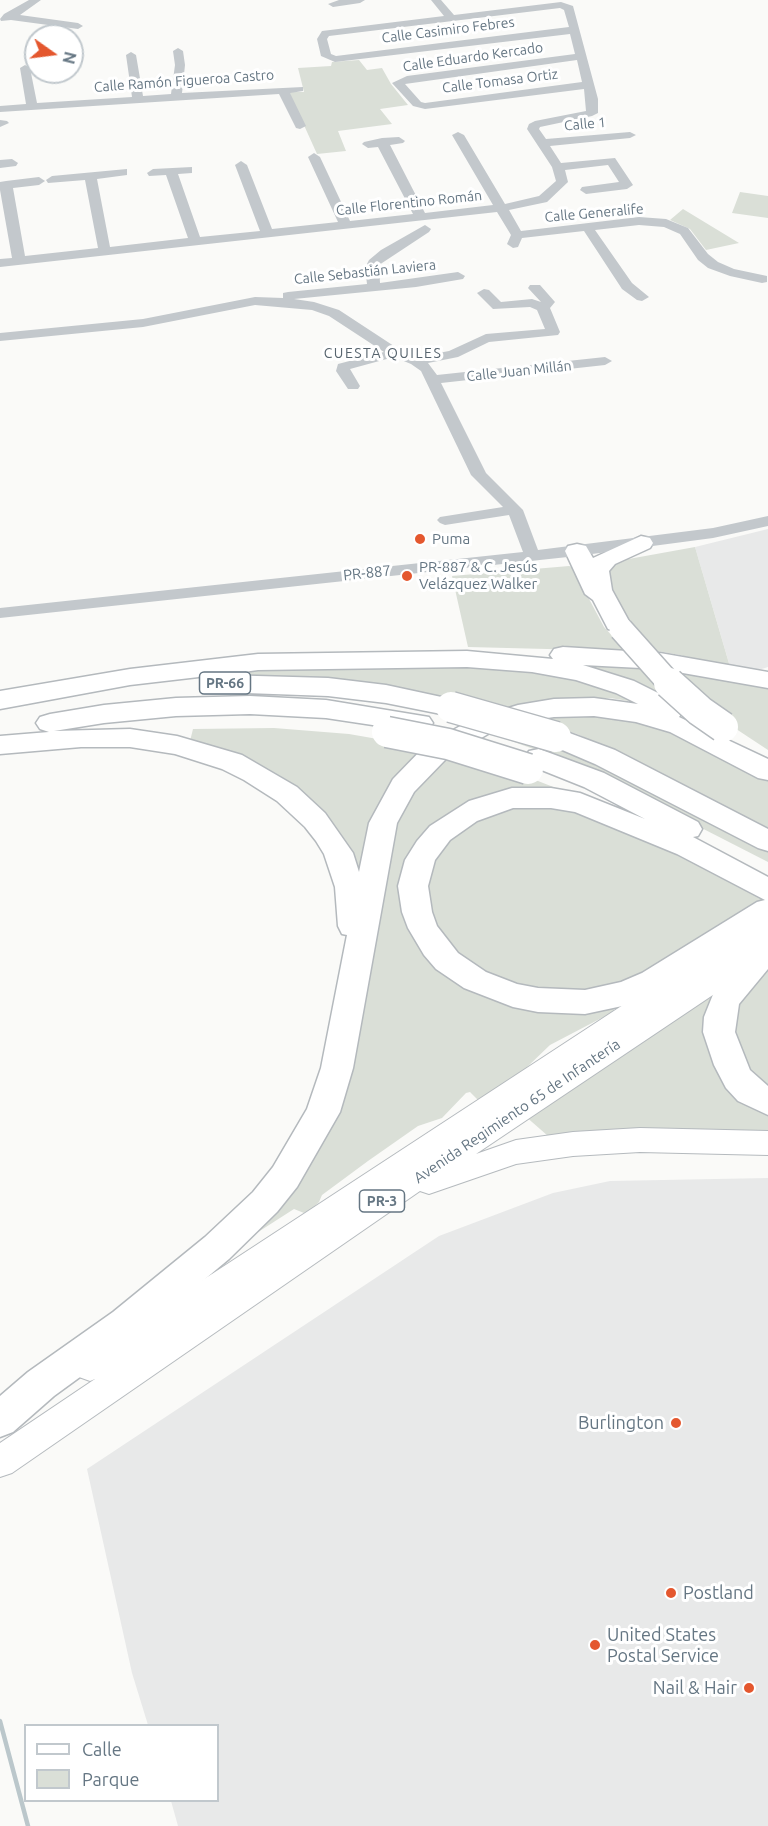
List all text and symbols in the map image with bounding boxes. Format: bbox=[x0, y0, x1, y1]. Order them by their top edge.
street label: Calle Casimiro Febres bbox=[381, 14, 515, 46]
north arrow bbox=[24, 24, 84, 84]
street label: Calle Eduardo Kercado bbox=[402, 39, 544, 75]
text: N bbox=[59, 50, 80, 66]
street label: Calle Ramón Figueroa Castro bbox=[93, 66, 275, 96]
street label: Calle Tomasa Ortiz bbox=[441, 66, 559, 96]
street label: Calle 1 bbox=[563, 114, 607, 134]
street label: Calle Florentino Román bbox=[335, 187, 483, 219]
street label: Calle Generalife bbox=[544, 200, 644, 226]
street label: Calle Sebastián Laviera bbox=[293, 256, 437, 288]
district label: CUESTA QUILES bbox=[324, 345, 442, 361]
street label: Calle Juan Millán bbox=[466, 357, 572, 385]
place label: Puma bbox=[432, 530, 470, 548]
marker: Puma bbox=[413, 532, 427, 546]
place label: PR-887 & C. Jesús Velázquez Walker bbox=[419, 558, 538, 593]
street label: PR-887 bbox=[342, 562, 392, 584]
marker: PR-887 & C. Jesús Velázquez Walker bbox=[400, 569, 414, 583]
road number: PR-66 bbox=[200, 672, 250, 694]
street label: Avenida Regimiento 65 de Infantería bbox=[410, 1035, 624, 1187]
road number: PR-3 bbox=[360, 1190, 404, 1212]
place label: Burlington bbox=[578, 1412, 664, 1434]
marker: Burlington bbox=[669, 1416, 683, 1430]
place label: Postland bbox=[683, 1582, 754, 1604]
marker: Postland bbox=[664, 1586, 678, 1600]
place label: United States Postal Service bbox=[607, 1624, 719, 1666]
marker: United States Postal Service bbox=[588, 1638, 602, 1652]
place label: Nail & Hair bbox=[653, 1677, 737, 1699]
marker: Nail & Hair bbox=[742, 1681, 756, 1695]
legend bbox=[24, 1724, 219, 1802]
text: Calle bbox=[82, 1739, 122, 1759]
text: Parque bbox=[82, 1769, 139, 1789]

